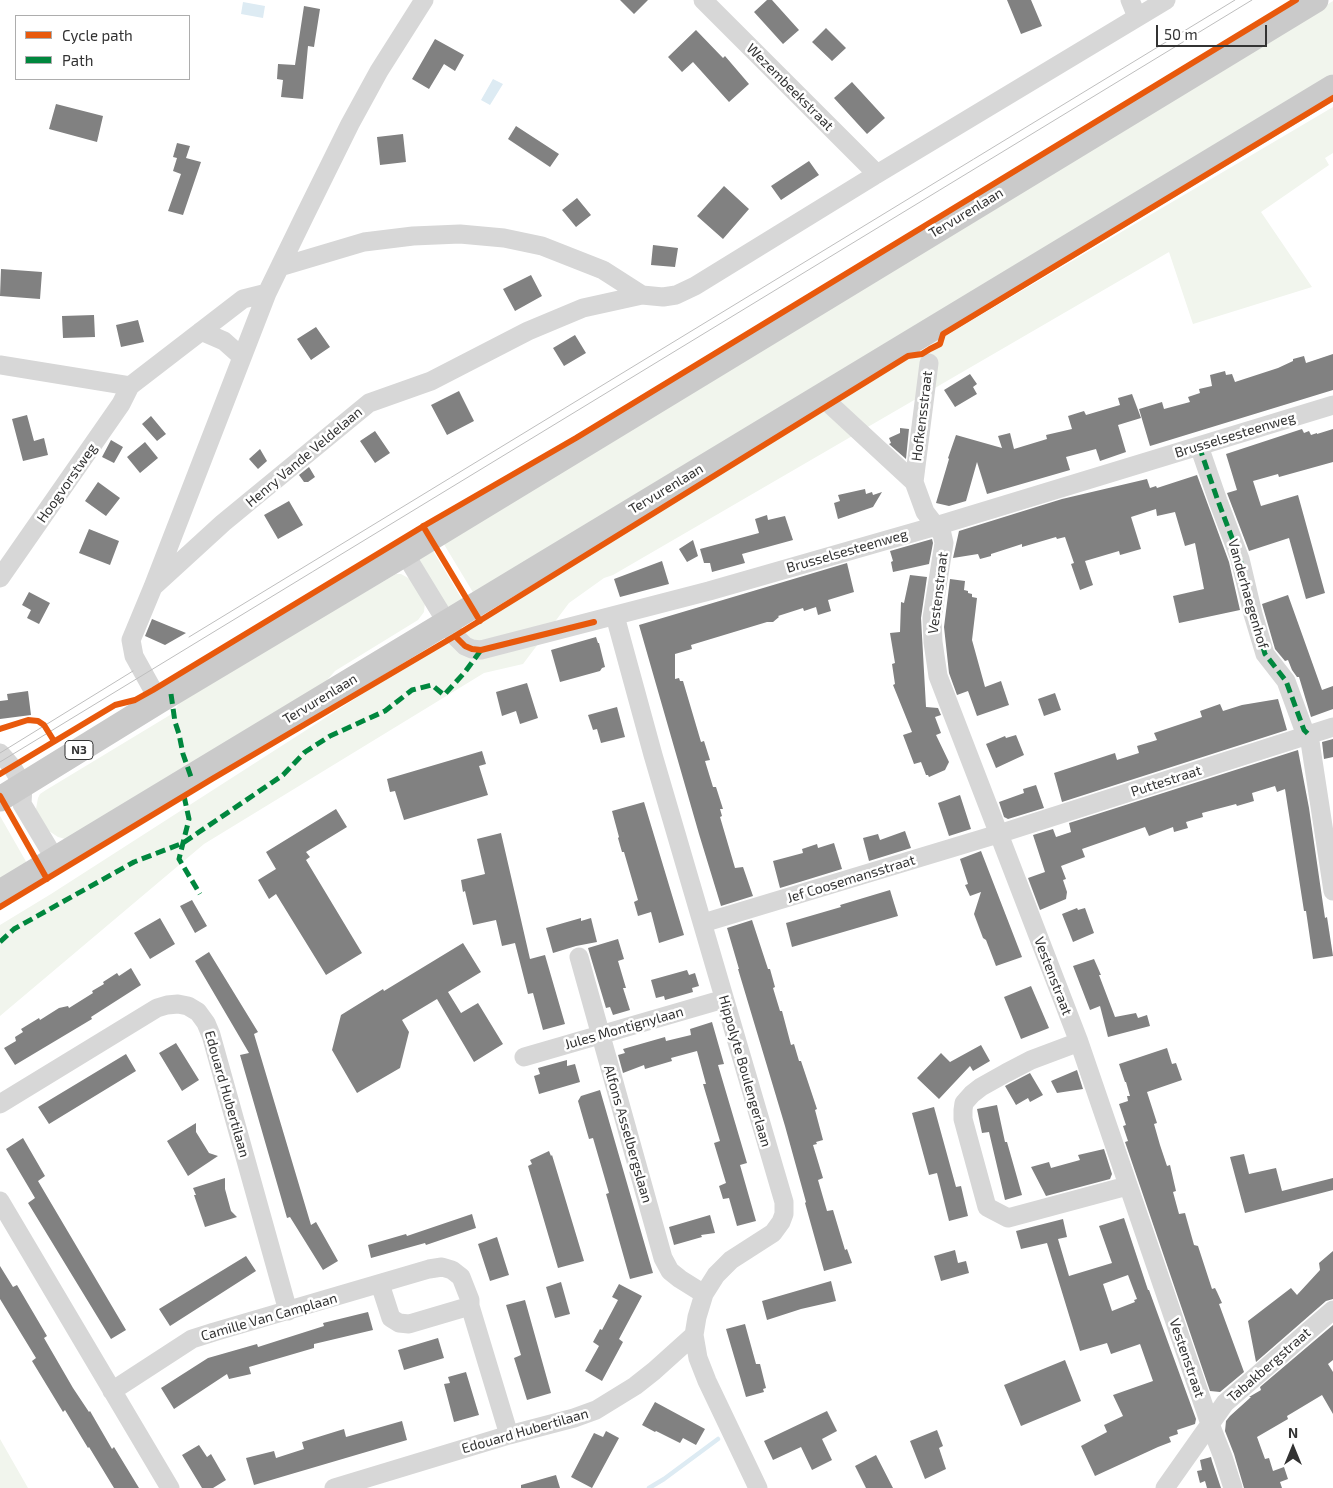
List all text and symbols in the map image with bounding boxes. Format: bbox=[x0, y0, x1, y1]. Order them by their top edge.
legend bbox=[15, 15, 190, 80]
scale bar bbox=[1158, 15, 1269, 47]
text: 50 m bbox=[1164, 25, 1198, 43]
text: Cycle path bbox=[62, 26, 133, 44]
street label: Wezembeekstraat bbox=[743, 40, 837, 134]
text: Path bbox=[62, 51, 93, 69]
street label: Tervurenlaan bbox=[926, 184, 1006, 242]
street label: Hofkensstraat bbox=[908, 370, 936, 462]
street label: Henry Vande Veldelaan bbox=[242, 403, 366, 511]
street label: Brusselsesteenweg bbox=[1173, 409, 1297, 461]
street label: Hoogvorstweg bbox=[33, 440, 101, 526]
street label: Tervurenlaan bbox=[626, 460, 706, 518]
street label: Brusselsesteenweg bbox=[784, 526, 910, 576]
street label: Vanderhaegenhof bbox=[1224, 537, 1272, 651]
street label: Vestenstraat bbox=[925, 551, 951, 635]
street label: Tervurenlaan bbox=[280, 670, 360, 728]
road number: N3 bbox=[65, 740, 93, 760]
street label: Puttestraat bbox=[1129, 762, 1203, 800]
street label: Jef Coosemansstraat bbox=[785, 851, 917, 907]
street label: Vestenstraat bbox=[1030, 935, 1076, 1017]
street label: Hippolyte Boulengerlaan bbox=[715, 993, 775, 1149]
street label: Jules Montignylaan bbox=[563, 1003, 685, 1053]
street label: Edouard Hubertilaan bbox=[201, 1029, 253, 1159]
street label: Alfons Asselbergslaan bbox=[600, 1063, 656, 1205]
street label: Camille Van Camplaan bbox=[199, 1289, 339, 1345]
street label: Vestenstraat bbox=[1166, 1316, 1208, 1400]
street label: Tabakbergstraat bbox=[1224, 1324, 1314, 1406]
street label: Edouard Hubertilaan bbox=[460, 1405, 590, 1457]
north arrow bbox=[1268, 1423, 1318, 1473]
text: N bbox=[1288, 1424, 1298, 1441]

